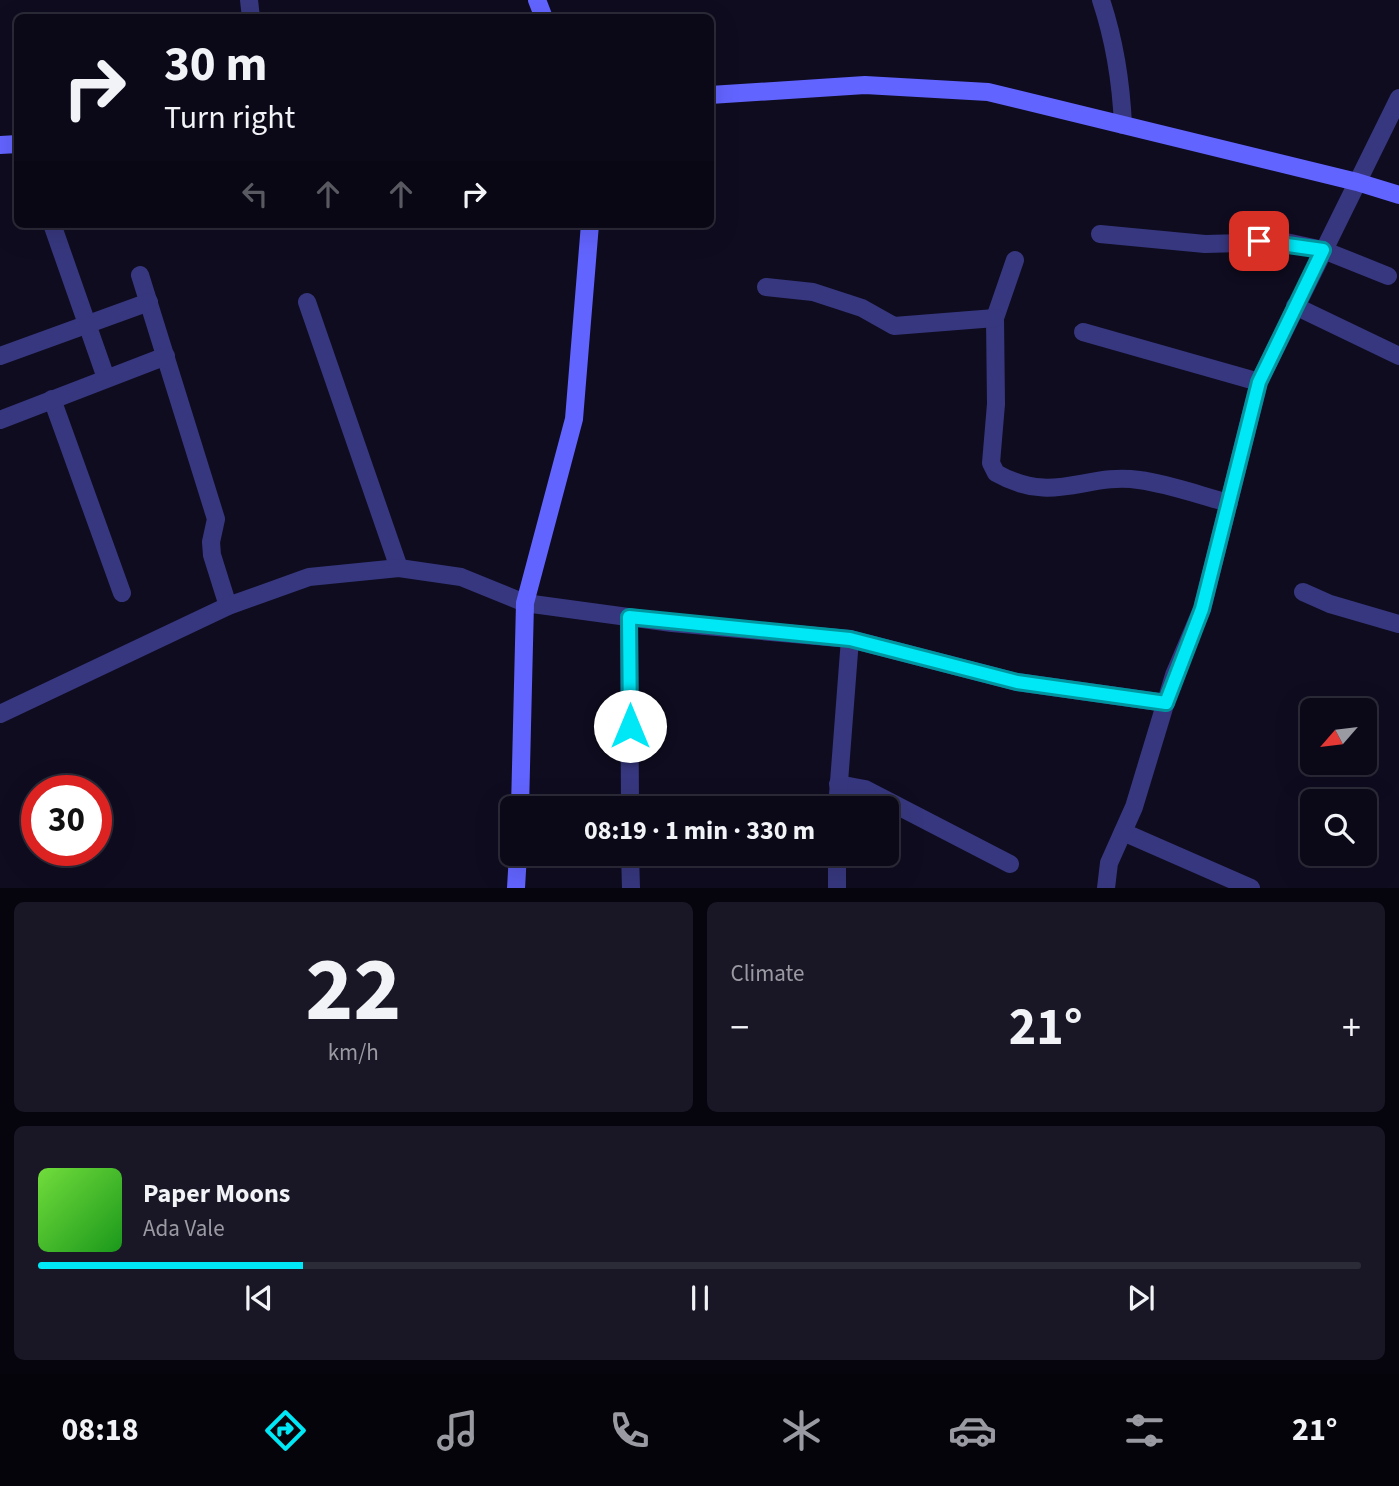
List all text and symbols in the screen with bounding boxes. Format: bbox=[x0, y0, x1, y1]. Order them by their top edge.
text: 30 m bbox=[164, 30, 268, 100]
icon: right bbox=[49, 42, 140, 133]
text: Turn right bbox=[164, 95, 295, 141]
icon: left bbox=[236, 175, 274, 213]
icon: ahead bbox=[309, 175, 347, 213]
icon: ahead bbox=[382, 175, 420, 213]
icon: right bbox=[455, 175, 493, 213]
pin bbox=[1229, 211, 1289, 271]
icon: arrive bbox=[1240, 222, 1278, 260]
position arrow bbox=[593, 689, 667, 763]
north arrow bbox=[1300, 698, 1377, 775]
map controls bbox=[1300, 698, 1377, 866]
speed limit sign: 30 bbox=[21, 775, 112, 866]
button: search bbox=[1300, 789, 1377, 866]
text: 08:19 · 1 min · 330 m bbox=[584, 812, 815, 849]
text: 22 bbox=[305, 926, 401, 1055]
text: Climate bbox=[731, 957, 804, 990]
text: 21° bbox=[1009, 991, 1083, 1065]
text: − bbox=[731, 1001, 749, 1055]
text: + bbox=[1342, 1001, 1361, 1055]
text: km/h bbox=[328, 1036, 379, 1069]
text: Paper Moons bbox=[143, 1175, 290, 1212]
text: Ada Vale bbox=[143, 1212, 225, 1245]
icon: previous bbox=[240, 1279, 278, 1317]
icon: pause bbox=[681, 1279, 719, 1317]
icon: next bbox=[1122, 1279, 1160, 1317]
icon: directions bbox=[261, 1406, 310, 1455]
icon: music bbox=[433, 1406, 482, 1455]
icon: phone bbox=[605, 1406, 654, 1455]
icon: climate bbox=[777, 1406, 826, 1455]
icon: car bbox=[948, 1406, 997, 1455]
icon: filters bbox=[1120, 1406, 1169, 1455]
text: 08:18 bbox=[61, 1407, 139, 1453]
text: 21° bbox=[1292, 1407, 1338, 1453]

